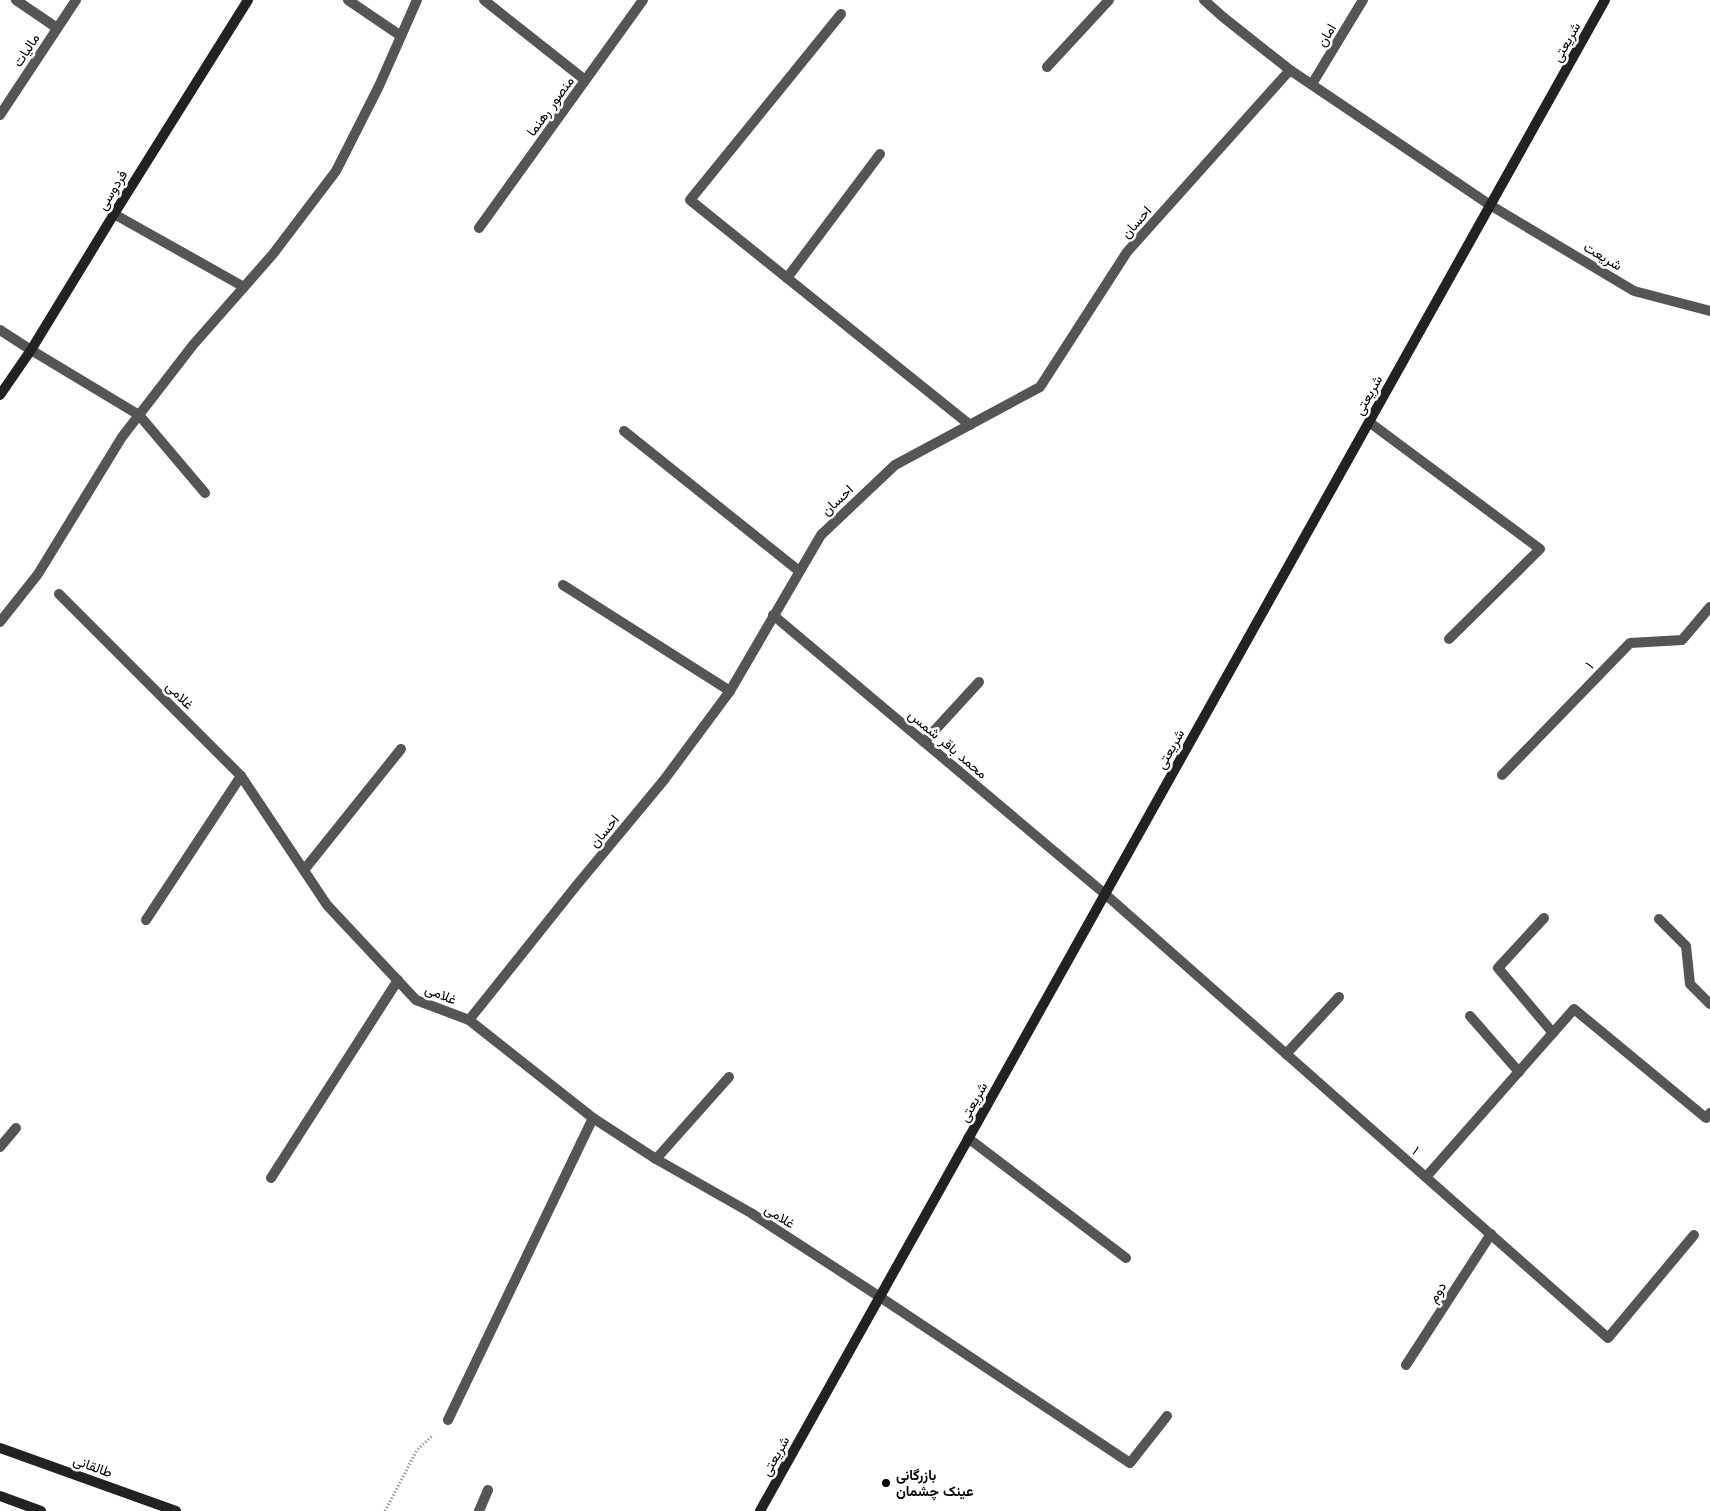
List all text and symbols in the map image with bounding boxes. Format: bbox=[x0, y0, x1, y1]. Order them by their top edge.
street label: شریعتی bbox=[1549, 19, 1584, 65]
street label: امان bbox=[1313, 21, 1340, 50]
street label: مالیات bbox=[9, 30, 43, 70]
street label: منصور رهنما bbox=[523, 73, 578, 140]
street label: فردوسی bbox=[94, 167, 131, 213]
street label: احسان bbox=[1117, 203, 1155, 242]
street label: شریعت bbox=[1580, 238, 1625, 274]
street label: شریعتی bbox=[1351, 372, 1386, 418]
street label: احسان bbox=[818, 481, 857, 519]
street label: ۱ bbox=[1582, 658, 1596, 672]
street label: غلامی bbox=[162, 678, 197, 713]
street label: محمد باقر شمس bbox=[905, 706, 991, 782]
street label: شریعتی bbox=[1153, 726, 1188, 772]
street label: احسان bbox=[586, 811, 623, 851]
street label: غلامی bbox=[422, 980, 459, 1009]
street label: شریعتی bbox=[956, 1079, 991, 1125]
street label: ۱ bbox=[1409, 1143, 1423, 1157]
street label: غلامی bbox=[761, 1200, 798, 1232]
street label: دوم bbox=[1425, 1278, 1450, 1306]
street label: شریعتی bbox=[758, 1433, 793, 1479]
street label: طالقانی bbox=[71, 1452, 115, 1481]
place label: بازرگانی عینک چشمان bbox=[896, 1467, 974, 1501]
marker: بازرگانی عینک چشمان bbox=[880, 1477, 892, 1489]

